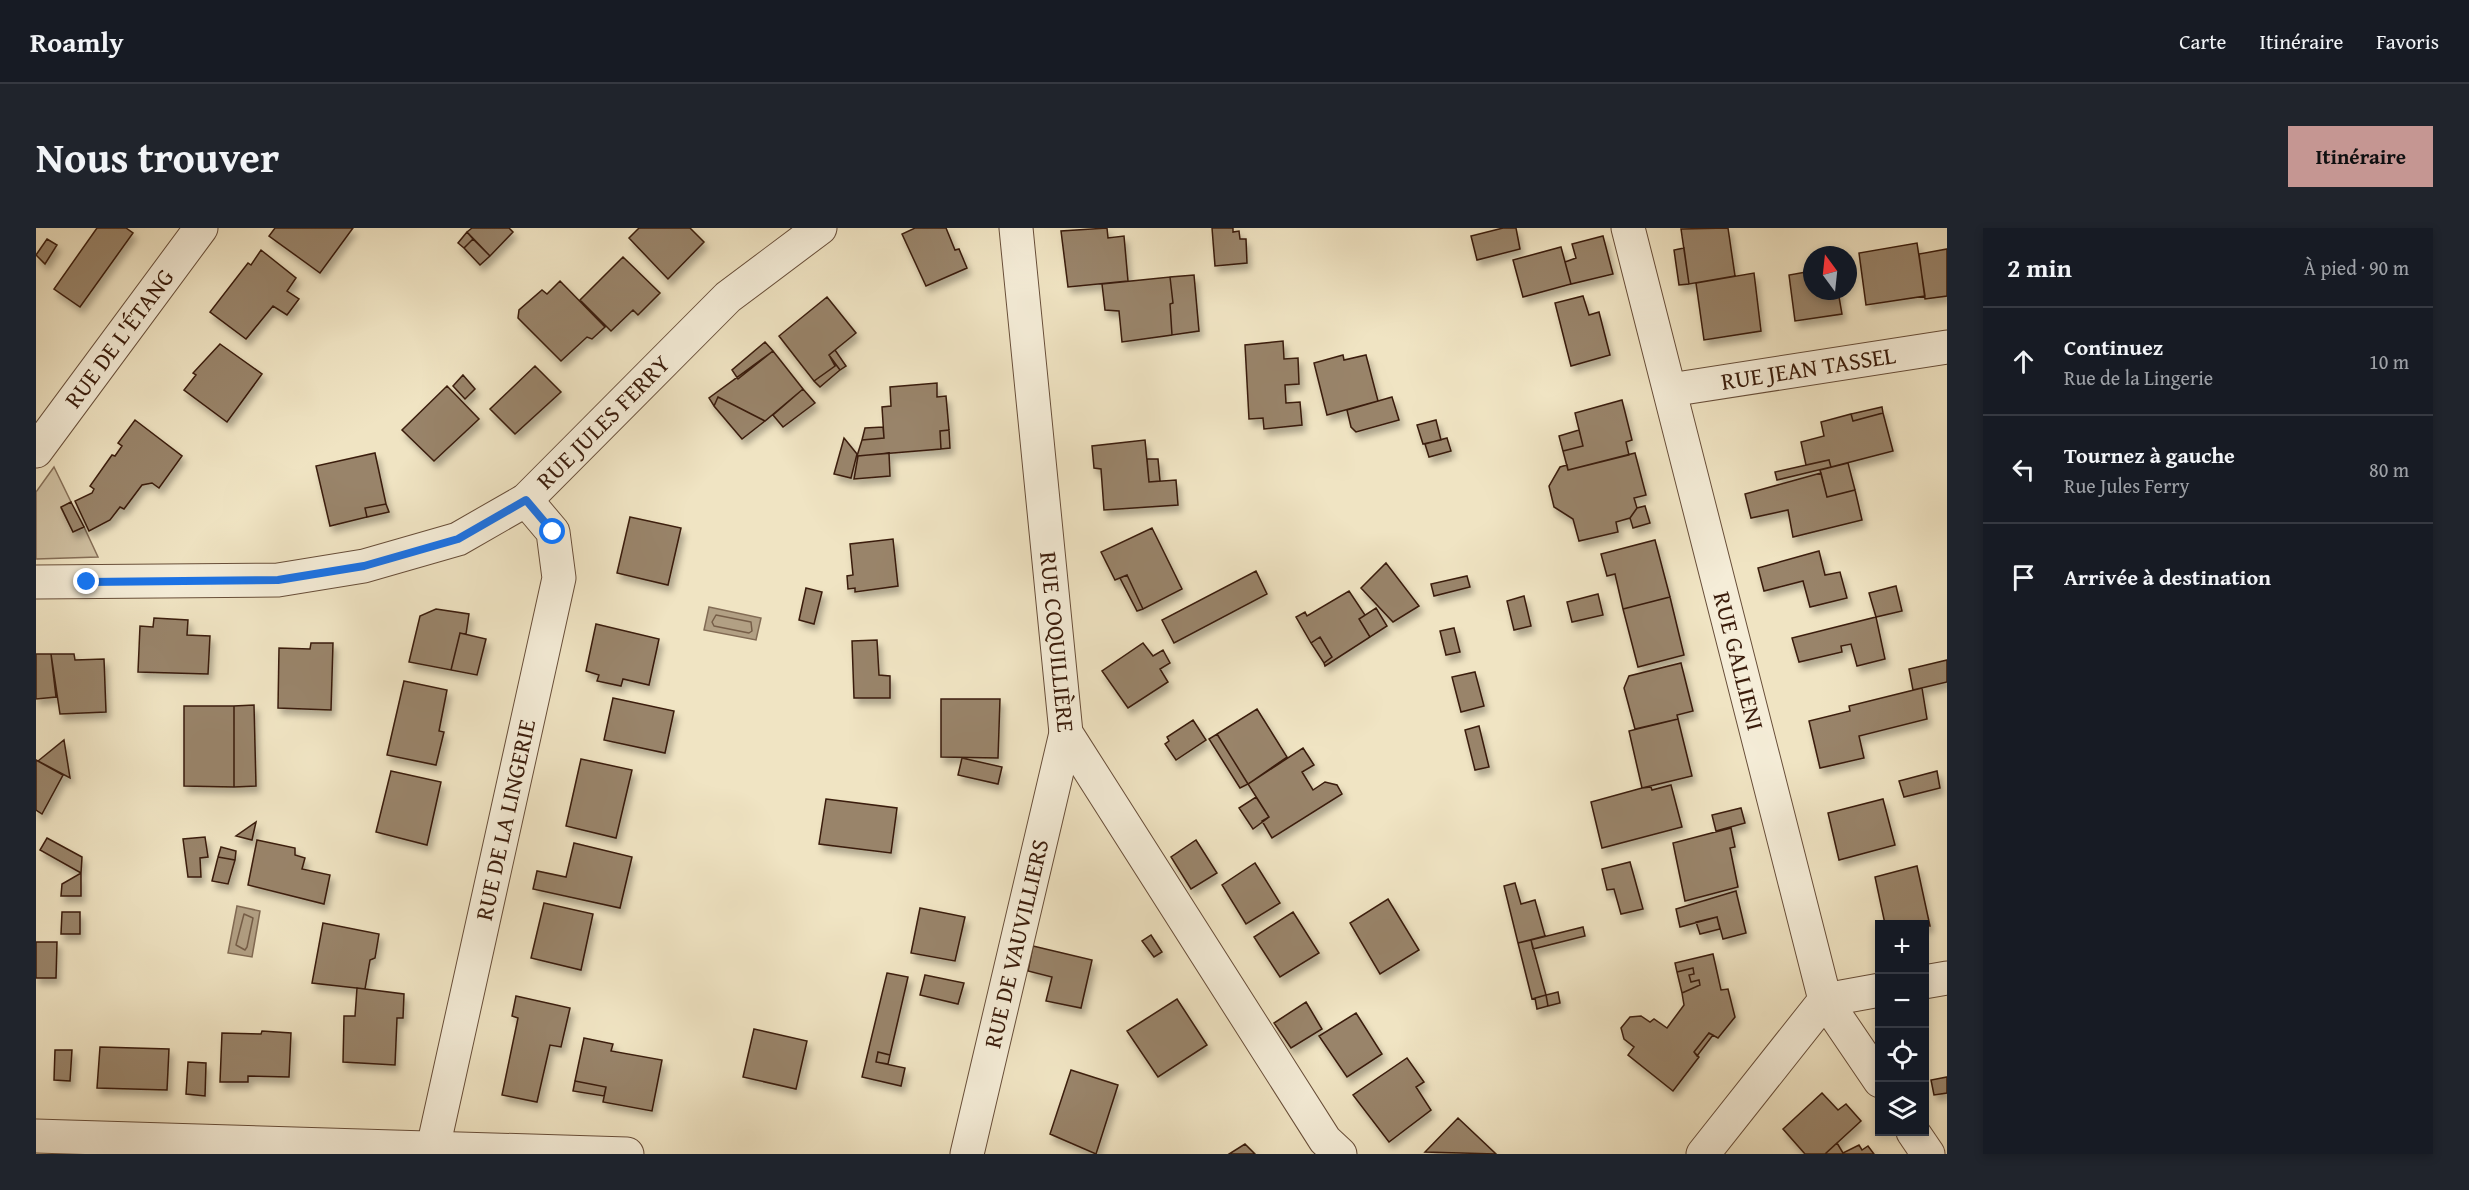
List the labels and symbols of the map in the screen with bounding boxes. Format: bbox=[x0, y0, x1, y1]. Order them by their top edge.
north arrow bbox=[1803, 246, 1857, 300]
street label: RUE DE L'ÉTANG bbox=[56, 261, 182, 415]
street label: RUE JEAN TASSEL bbox=[1719, 337, 1898, 399]
street label: RUE JULES FERRY bbox=[528, 347, 678, 497]
route start bbox=[539, 518, 565, 544]
street label: RUE COQUILLIÈRE bbox=[1031, 550, 1084, 734]
route end bbox=[73, 568, 99, 594]
street label: RUE GALLIENI bbox=[1705, 588, 1773, 734]
street label: RUE DE LA LINGERIE bbox=[466, 716, 544, 924]
street label: RUE DE VAUVILLIERS bbox=[974, 836, 1057, 1052]

